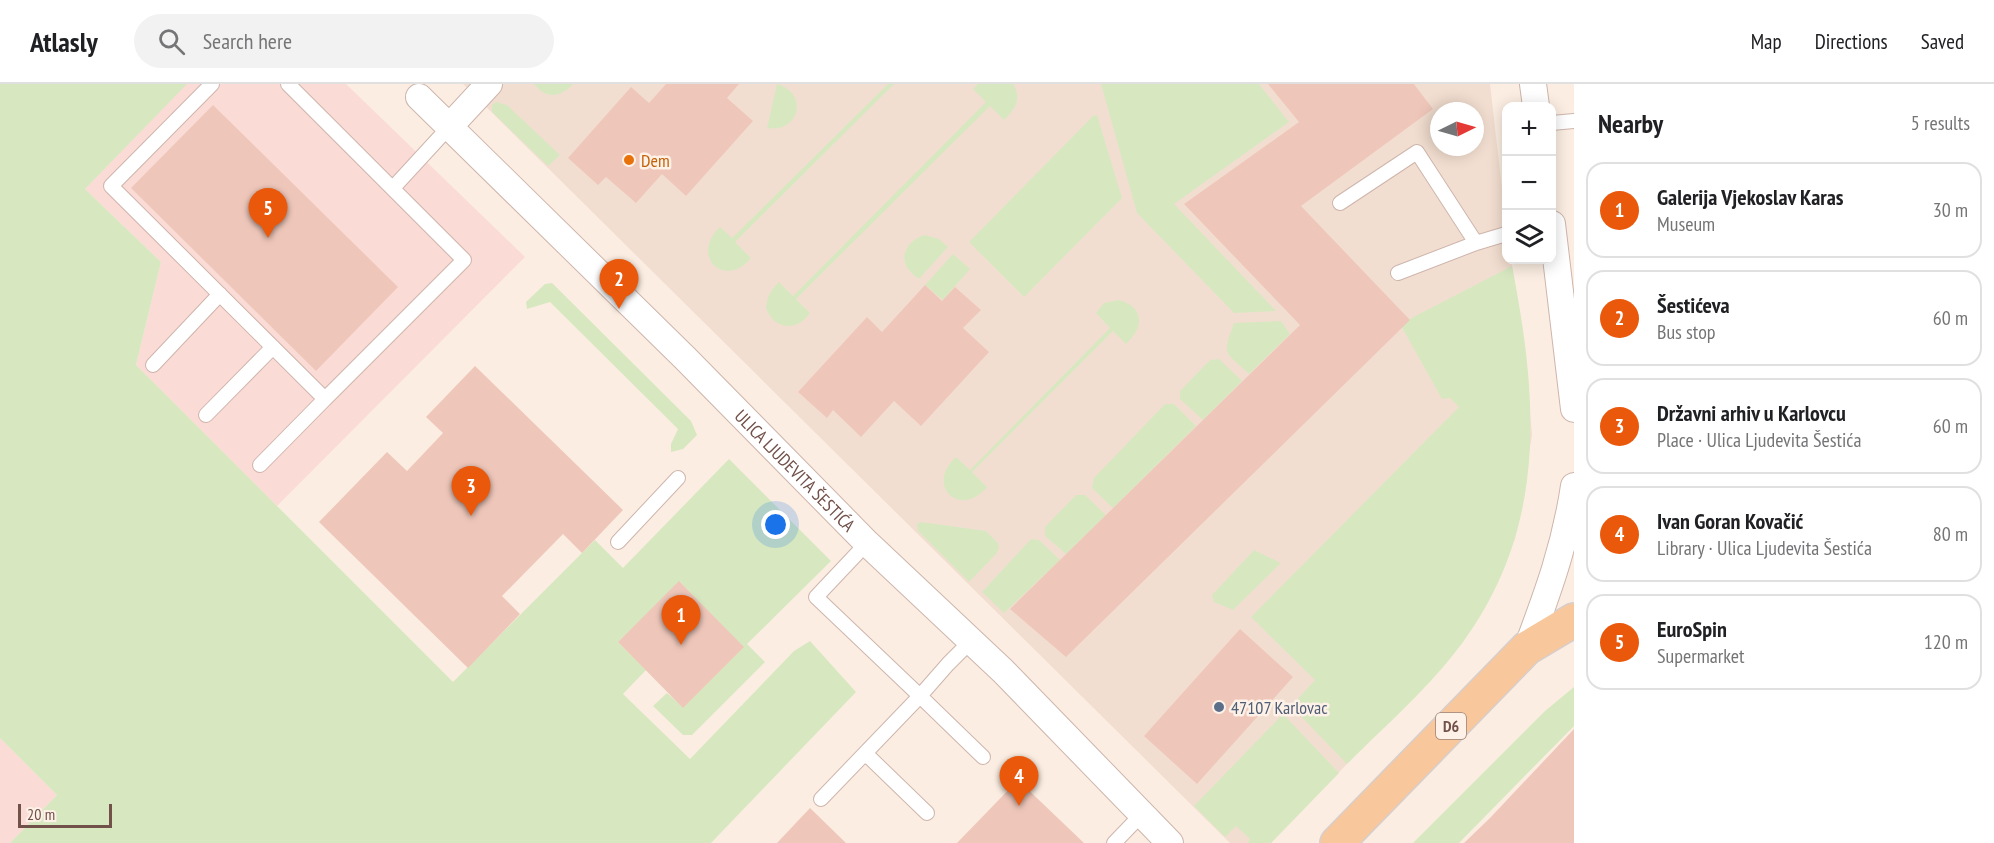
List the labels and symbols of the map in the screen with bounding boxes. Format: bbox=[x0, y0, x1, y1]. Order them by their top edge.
north arrow bbox=[1430, 102, 1484, 156]
place label: Dem bbox=[641, 149, 670, 172]
marker: Dem bbox=[622, 153, 636, 167]
pin: 5 bbox=[248, 188, 288, 238]
pin: 2 bbox=[600, 260, 638, 309]
street label: ULICA LJUDEVITA ŠESTIĆA bbox=[730, 404, 861, 536]
pin: 3 bbox=[452, 466, 490, 516]
your location bbox=[761, 510, 790, 539]
pin: 1 bbox=[662, 596, 700, 645]
place label: 47107 Karlovac bbox=[1231, 696, 1328, 719]
marker: 47107 Karlovac bbox=[1212, 700, 1226, 714]
road number: D6 bbox=[1436, 713, 1466, 739]
pin: 4 bbox=[1000, 756, 1038, 806]
scale bar bbox=[18, 801, 112, 828]

